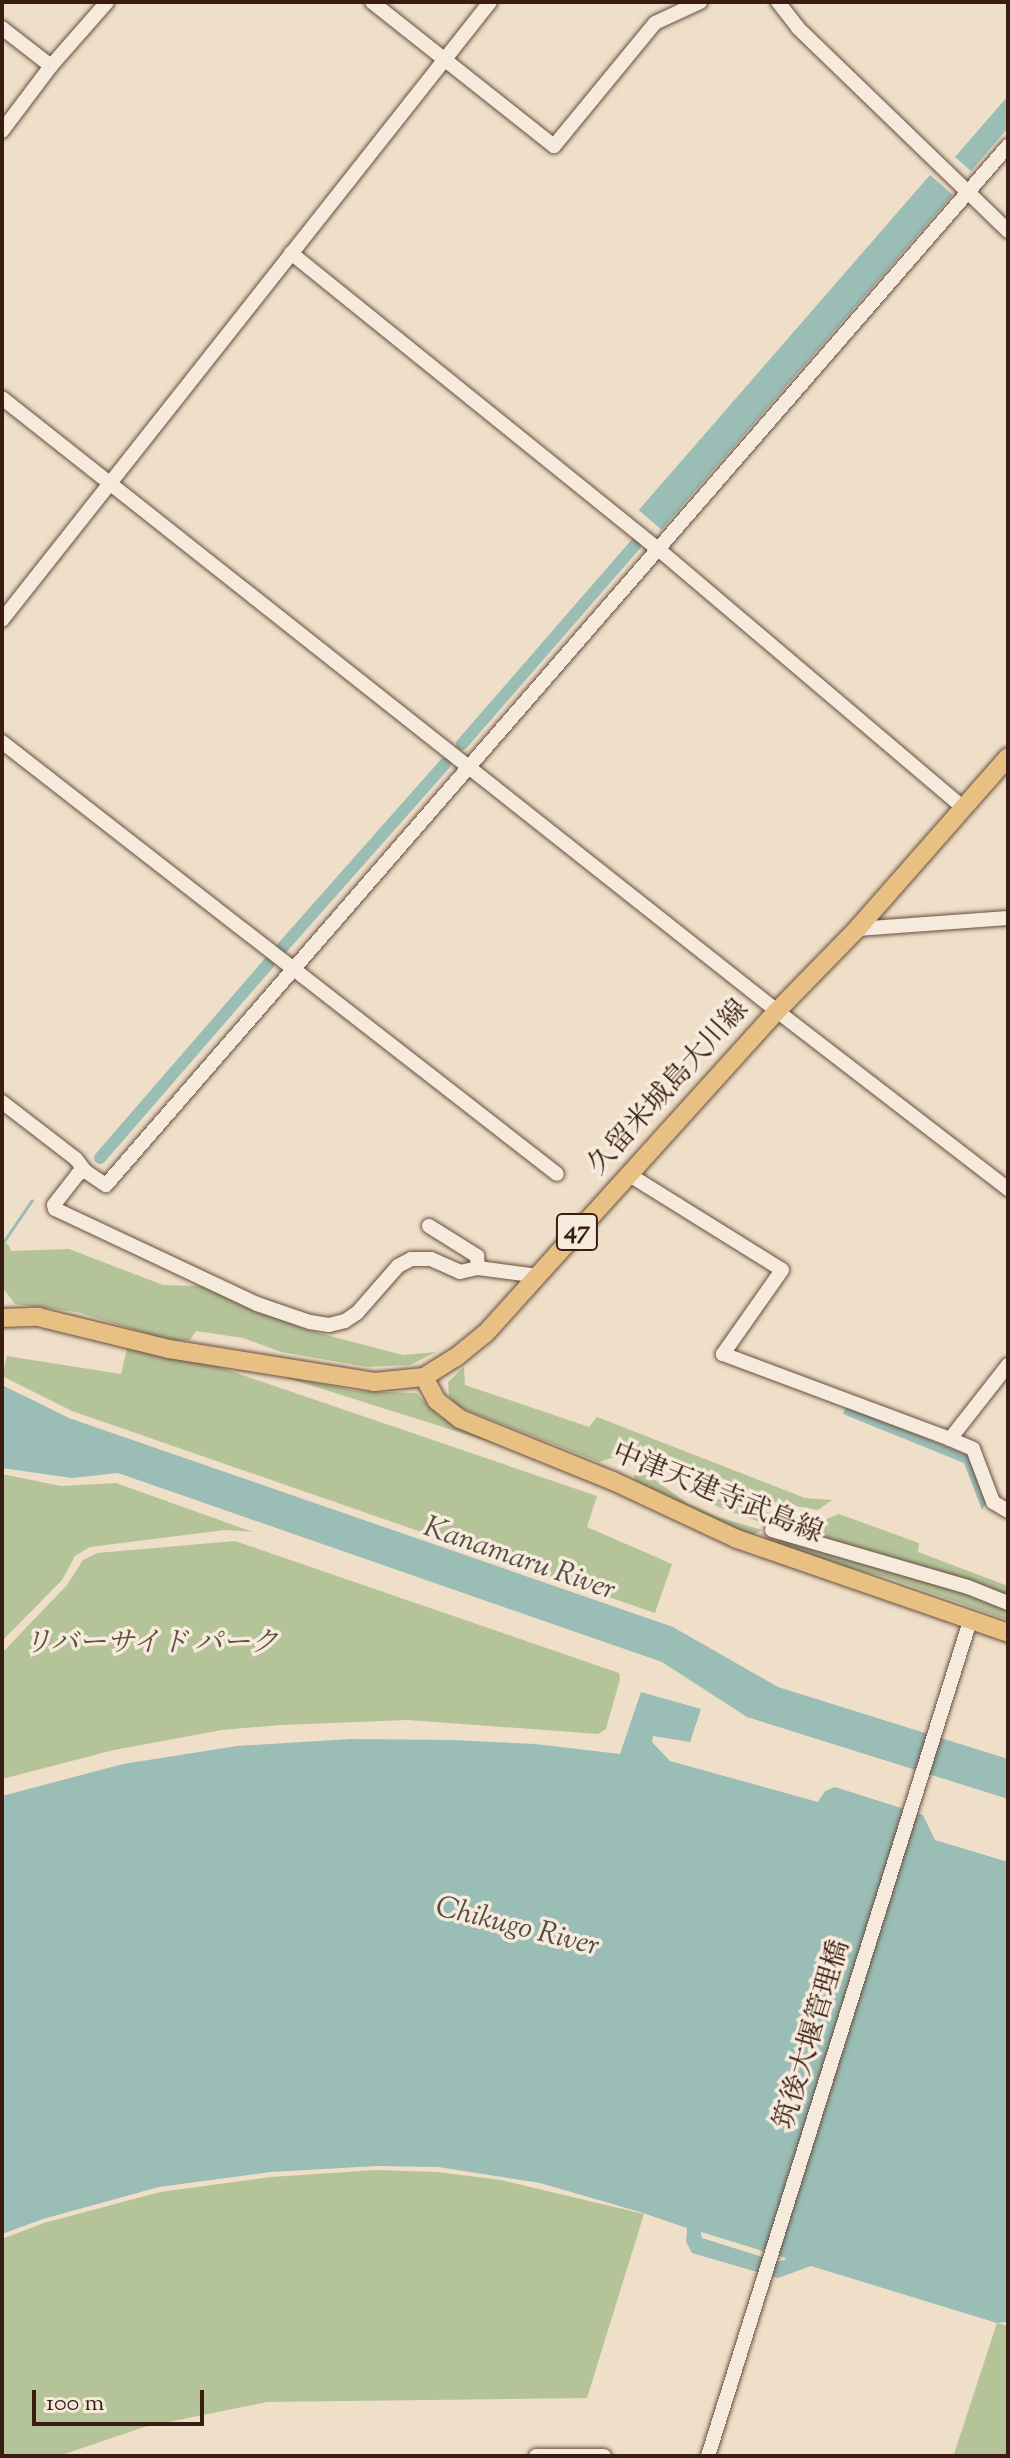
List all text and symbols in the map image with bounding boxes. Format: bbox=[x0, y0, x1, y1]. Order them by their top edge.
street label: 久留米城島大川線 bbox=[582, 994, 756, 1182]
road number: 47 bbox=[555, 1210, 599, 1254]
street label: 中津天建寺武島線 bbox=[607, 1436, 827, 1552]
water label: Kanamaru River bbox=[418, 1510, 620, 1610]
park label: リバーサイド パーク bbox=[22, 1627, 280, 1661]
water label: Chikugo River bbox=[432, 1890, 602, 1966]
street label: 筑後大堰管理橋 bbox=[768, 1936, 858, 2134]
scale bar bbox=[36, 2374, 208, 2424]
text: 100 m bbox=[46, 2387, 104, 2421]

